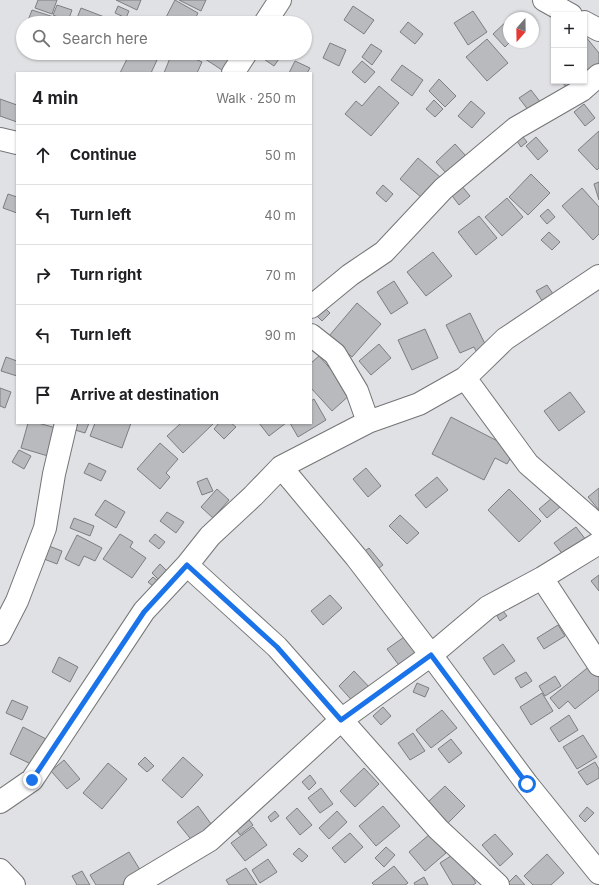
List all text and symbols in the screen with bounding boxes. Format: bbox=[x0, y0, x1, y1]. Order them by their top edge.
north arrow bbox=[503, 12, 539, 48]
map controls bbox=[551, 12, 587, 84]
button: + bbox=[551, 12, 587, 48]
search box bbox=[16, 16, 312, 60]
icon: search bbox=[30, 27, 52, 49]
text: Search here bbox=[62, 29, 148, 48]
button: − bbox=[551, 48, 587, 84]
text: 4 min bbox=[32, 88, 78, 108]
text: Walk · 250 m bbox=[216, 90, 296, 106]
icon: ahead bbox=[32, 144, 54, 166]
text: Continue bbox=[70, 145, 137, 164]
text: 50 m bbox=[265, 147, 296, 163]
icon: left bbox=[32, 204, 54, 226]
text: Turn left bbox=[70, 205, 131, 224]
text: 40 m bbox=[264, 207, 296, 223]
icon: right bbox=[32, 264, 54, 286]
text: Turn right bbox=[70, 265, 142, 284]
text: 70 m bbox=[266, 267, 296, 283]
icon: left bbox=[32, 324, 54, 346]
text: Turn left bbox=[70, 325, 131, 344]
text: 90 m bbox=[265, 327, 296, 343]
icon: arrive bbox=[32, 384, 54, 406]
text: Arrive at destination bbox=[70, 385, 219, 404]
route end bbox=[23, 771, 41, 789]
route start bbox=[518, 775, 536, 793]

